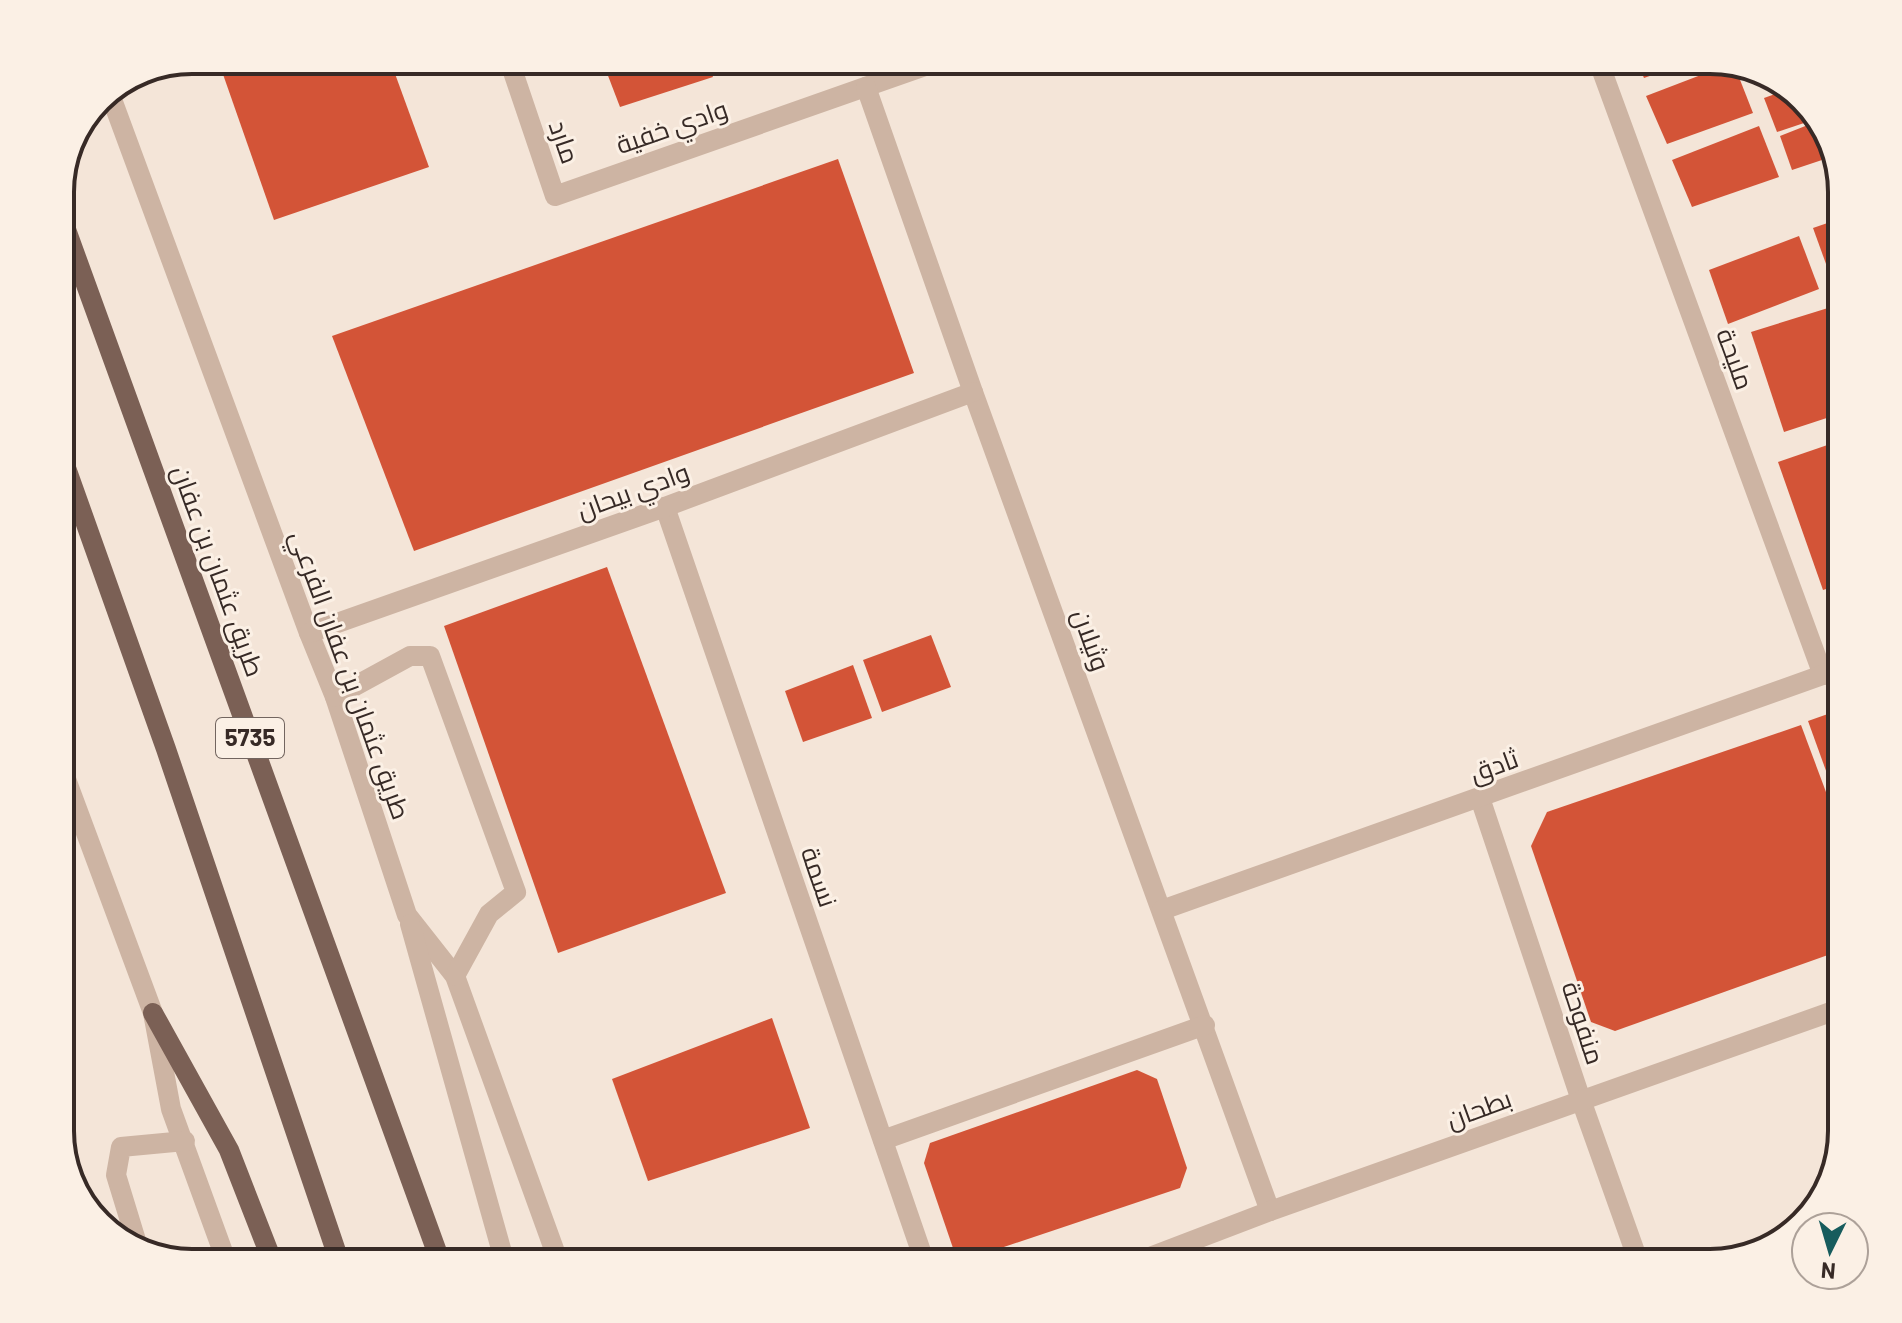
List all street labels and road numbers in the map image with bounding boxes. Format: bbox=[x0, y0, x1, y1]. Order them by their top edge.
street label: وادي خفية bbox=[612, 92, 733, 165]
street label: مارد bbox=[543, 116, 587, 168]
street label: مليحة bbox=[1711, 324, 1762, 393]
street label: وادي بيحان bbox=[572, 455, 695, 530]
street label: طريق عثمان بن عفان bbox=[165, 461, 272, 681]
street label: طريق عثمان بن عفان الفرعي bbox=[278, 526, 418, 825]
street label: وثيلان bbox=[1066, 604, 1118, 675]
road number: 5735 bbox=[216, 718, 284, 758]
street label: ثادق bbox=[1465, 742, 1523, 790]
street label: نسمة bbox=[796, 842, 845, 911]
street label: منفوحة bbox=[1556, 977, 1612, 1068]
street label: بطحان bbox=[1442, 1082, 1516, 1135]

